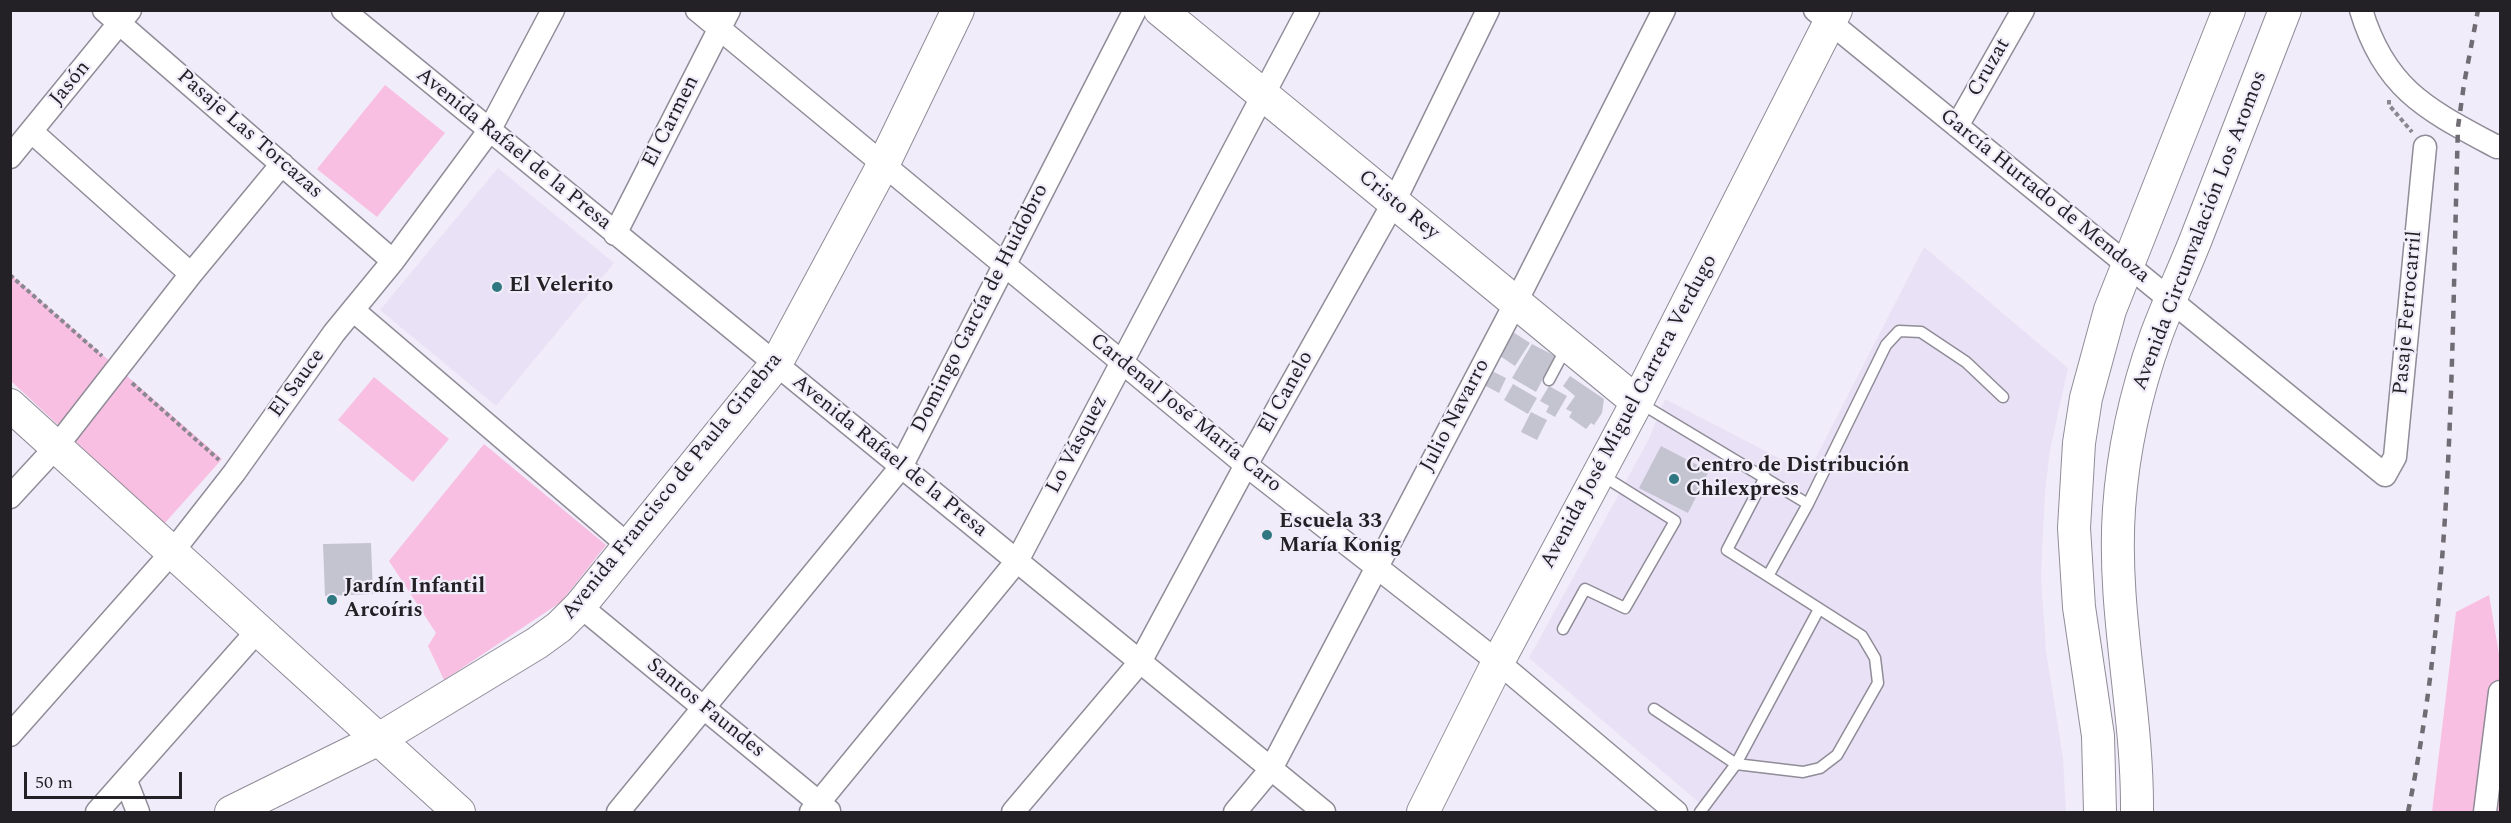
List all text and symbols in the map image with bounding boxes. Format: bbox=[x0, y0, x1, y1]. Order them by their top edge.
street label: Cruzat bbox=[1963, 34, 2017, 102]
street label: Jasón bbox=[45, 56, 97, 112]
street label: Avenida Rafael de la Presa bbox=[410, 63, 616, 237]
street label: Pasaje Las Torcazas bbox=[171, 65, 327, 205]
street label: Avenida Circunvalación Los Aromos bbox=[2128, 68, 2274, 394]
street label: El Carmen bbox=[638, 72, 706, 172]
street label: García Hurtado de Mendoza bbox=[1934, 104, 2154, 290]
street label: Cristo Rey bbox=[1352, 166, 1444, 246]
street label: Domingo García de Huidobro bbox=[907, 180, 1055, 438]
street label: Pasaje Ferrocarril bbox=[2389, 230, 2429, 396]
street label: Avenida José Miguel Carrera Verdugo bbox=[1536, 251, 1724, 573]
place label: El Velerito bbox=[509, 274, 613, 300]
marker: El Velerito bbox=[490, 280, 504, 294]
street label: Cardenal José María Caro bbox=[1084, 329, 1286, 499]
street label: El Sauce bbox=[265, 345, 331, 423]
street label: El Canelo bbox=[1254, 347, 1320, 439]
street label: Avenida Francisco de Paula Ginebra bbox=[557, 348, 789, 626]
street label: Julio Navarro bbox=[1416, 355, 1496, 477]
street label: Avenida Rafael de la Presa bbox=[786, 370, 992, 544]
street label: Lo Vásquez bbox=[1042, 392, 1114, 498]
place label: Centro de Distribución Chilexpress bbox=[1686, 454, 1909, 504]
marker: Centro de Distribución Chilexpress bbox=[1667, 472, 1681, 486]
place label: Escuela 33 María Konig bbox=[1279, 510, 1401, 560]
marker: Escuela 33 María Konig bbox=[1260, 528, 1274, 542]
place label: Jardín Infantil Arcoíris bbox=[344, 575, 485, 625]
marker: Jardín Infantil Arcoíris bbox=[325, 593, 339, 607]
street label: Santos Faundes bbox=[641, 654, 769, 764]
scale bar bbox=[27, 760, 184, 798]
text: 50 m bbox=[35, 769, 73, 796]

